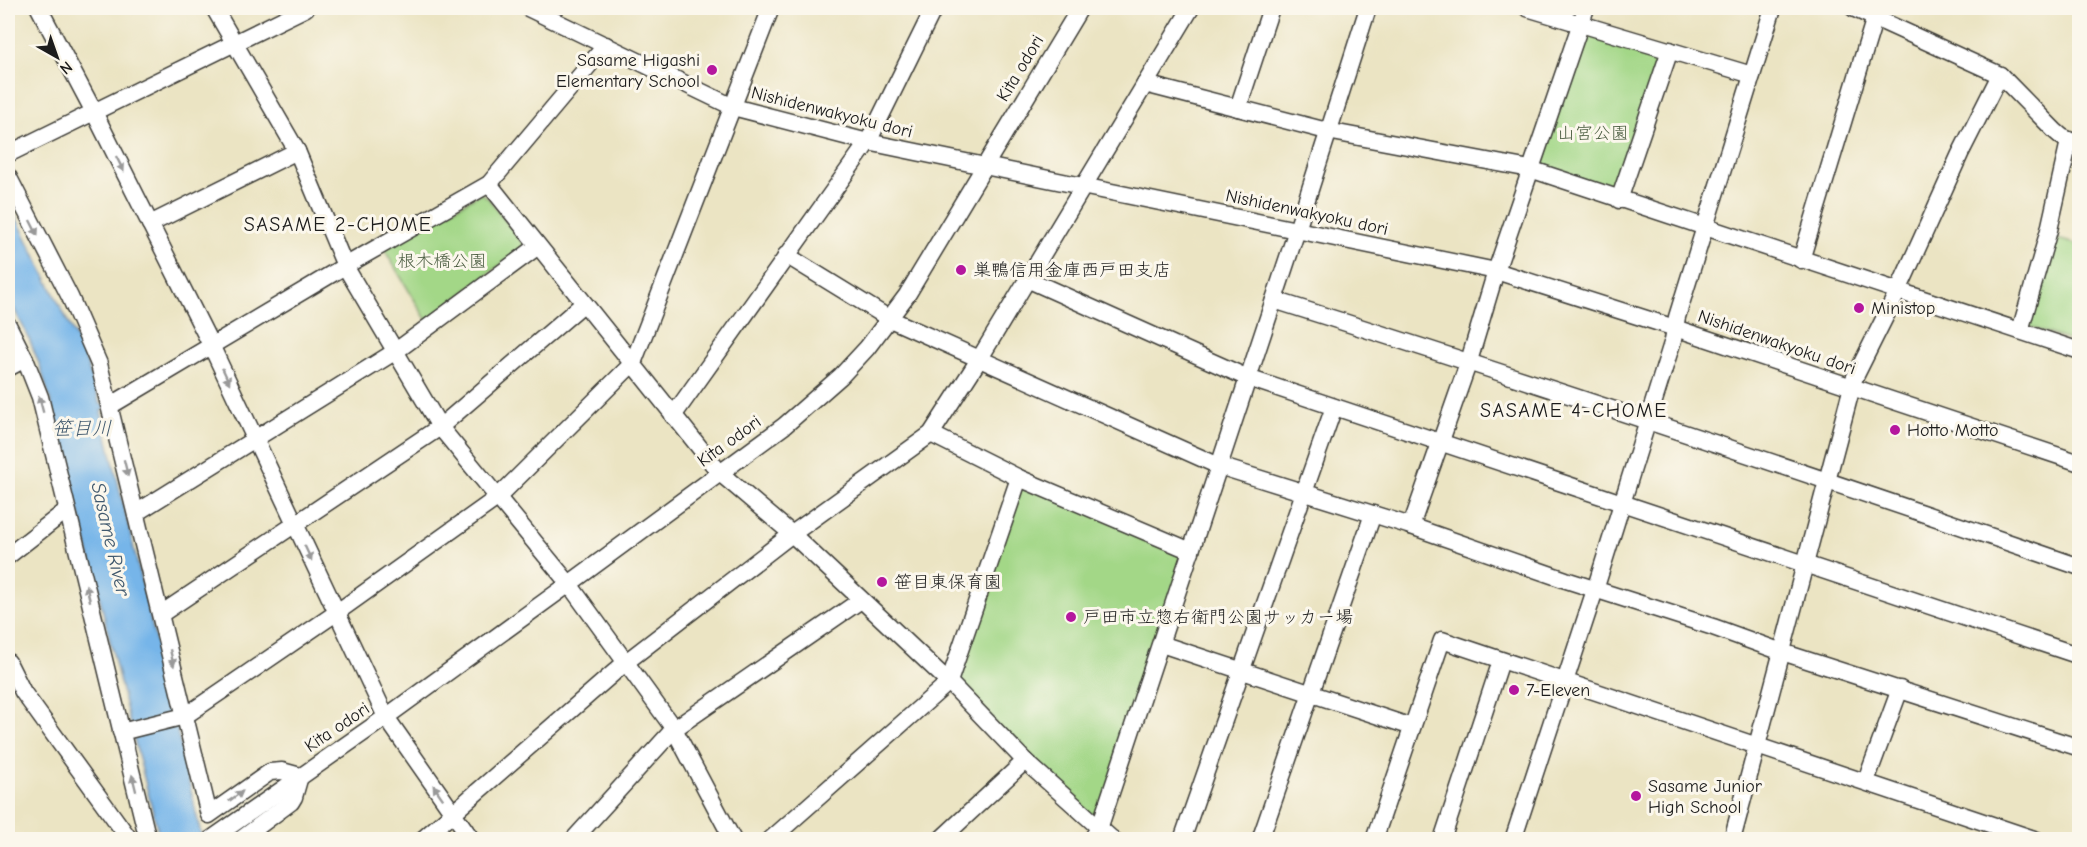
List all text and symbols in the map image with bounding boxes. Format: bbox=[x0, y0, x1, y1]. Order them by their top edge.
north arrow bbox=[27, 27, 87, 87]
street label: Kita odori bbox=[992, 31, 1048, 105]
place label: Sasame Higashi Elementary School bbox=[556, 50, 700, 92]
text: N bbox=[56, 57, 76, 78]
marker: Sasame Higashi Elementary School bbox=[705, 63, 719, 77]
street label: Nishidenwakyoku dori bbox=[749, 82, 915, 143]
park label: 山宮公園 bbox=[1557, 123, 1629, 144]
one-way arrow bbox=[116, 156, 125, 173]
street label: Nishidenwakyoku dori bbox=[1224, 185, 1390, 240]
district label: SASAME 2-CHOME bbox=[244, 213, 432, 236]
one-way arrow bbox=[30, 220, 39, 237]
park label: 根木橋公園 bbox=[397, 251, 487, 272]
place label: 巣鴨信用金庫西戸田支店 bbox=[973, 260, 1171, 281]
marker: 巣鴨信用金庫西戸田支店 bbox=[954, 263, 968, 277]
place label: Ministop bbox=[1871, 298, 1935, 319]
marker: Ministop bbox=[1852, 301, 1866, 315]
street label: Nishidenwakyoku dori bbox=[1695, 306, 1859, 379]
one-way arrow bbox=[221, 368, 230, 385]
one-way arrow bbox=[36, 395, 46, 413]
district label: SASAME 4-CHOME bbox=[1480, 399, 1668, 422]
street label: Kita odori bbox=[693, 411, 765, 472]
water label: 笹目川 bbox=[52, 417, 112, 440]
place label: Hotto Motto bbox=[1907, 420, 1998, 441]
marker: Hotto Motto bbox=[1888, 423, 1902, 437]
one-way arrow bbox=[121, 459, 131, 478]
water label: Sasame River bbox=[86, 480, 135, 599]
one-way arrow bbox=[304, 545, 313, 562]
place label: 笹目東保育園 bbox=[894, 572, 1002, 593]
marker: 笹目東保育園 bbox=[875, 575, 889, 589]
one-way arrow bbox=[82, 584, 92, 603]
place label: 戸田市立惣右衛門公園サッカー場 bbox=[1083, 607, 1353, 628]
marker: 戸田市立惣右衛門公園サッカー場 bbox=[1064, 610, 1078, 624]
one-way arrow bbox=[167, 649, 177, 667]
place label: 7-Eleven bbox=[1526, 680, 1590, 701]
marker: 7-Eleven bbox=[1507, 683, 1521, 697]
street label: Kita odori bbox=[301, 698, 374, 757]
one-way arrow bbox=[129, 774, 139, 792]
place label: Sasame Junior High School bbox=[1648, 776, 1763, 818]
one-way arrow bbox=[432, 784, 444, 800]
marker: Sasame Junior High School bbox=[1629, 789, 1643, 803]
one-way arrow bbox=[228, 790, 244, 802]

